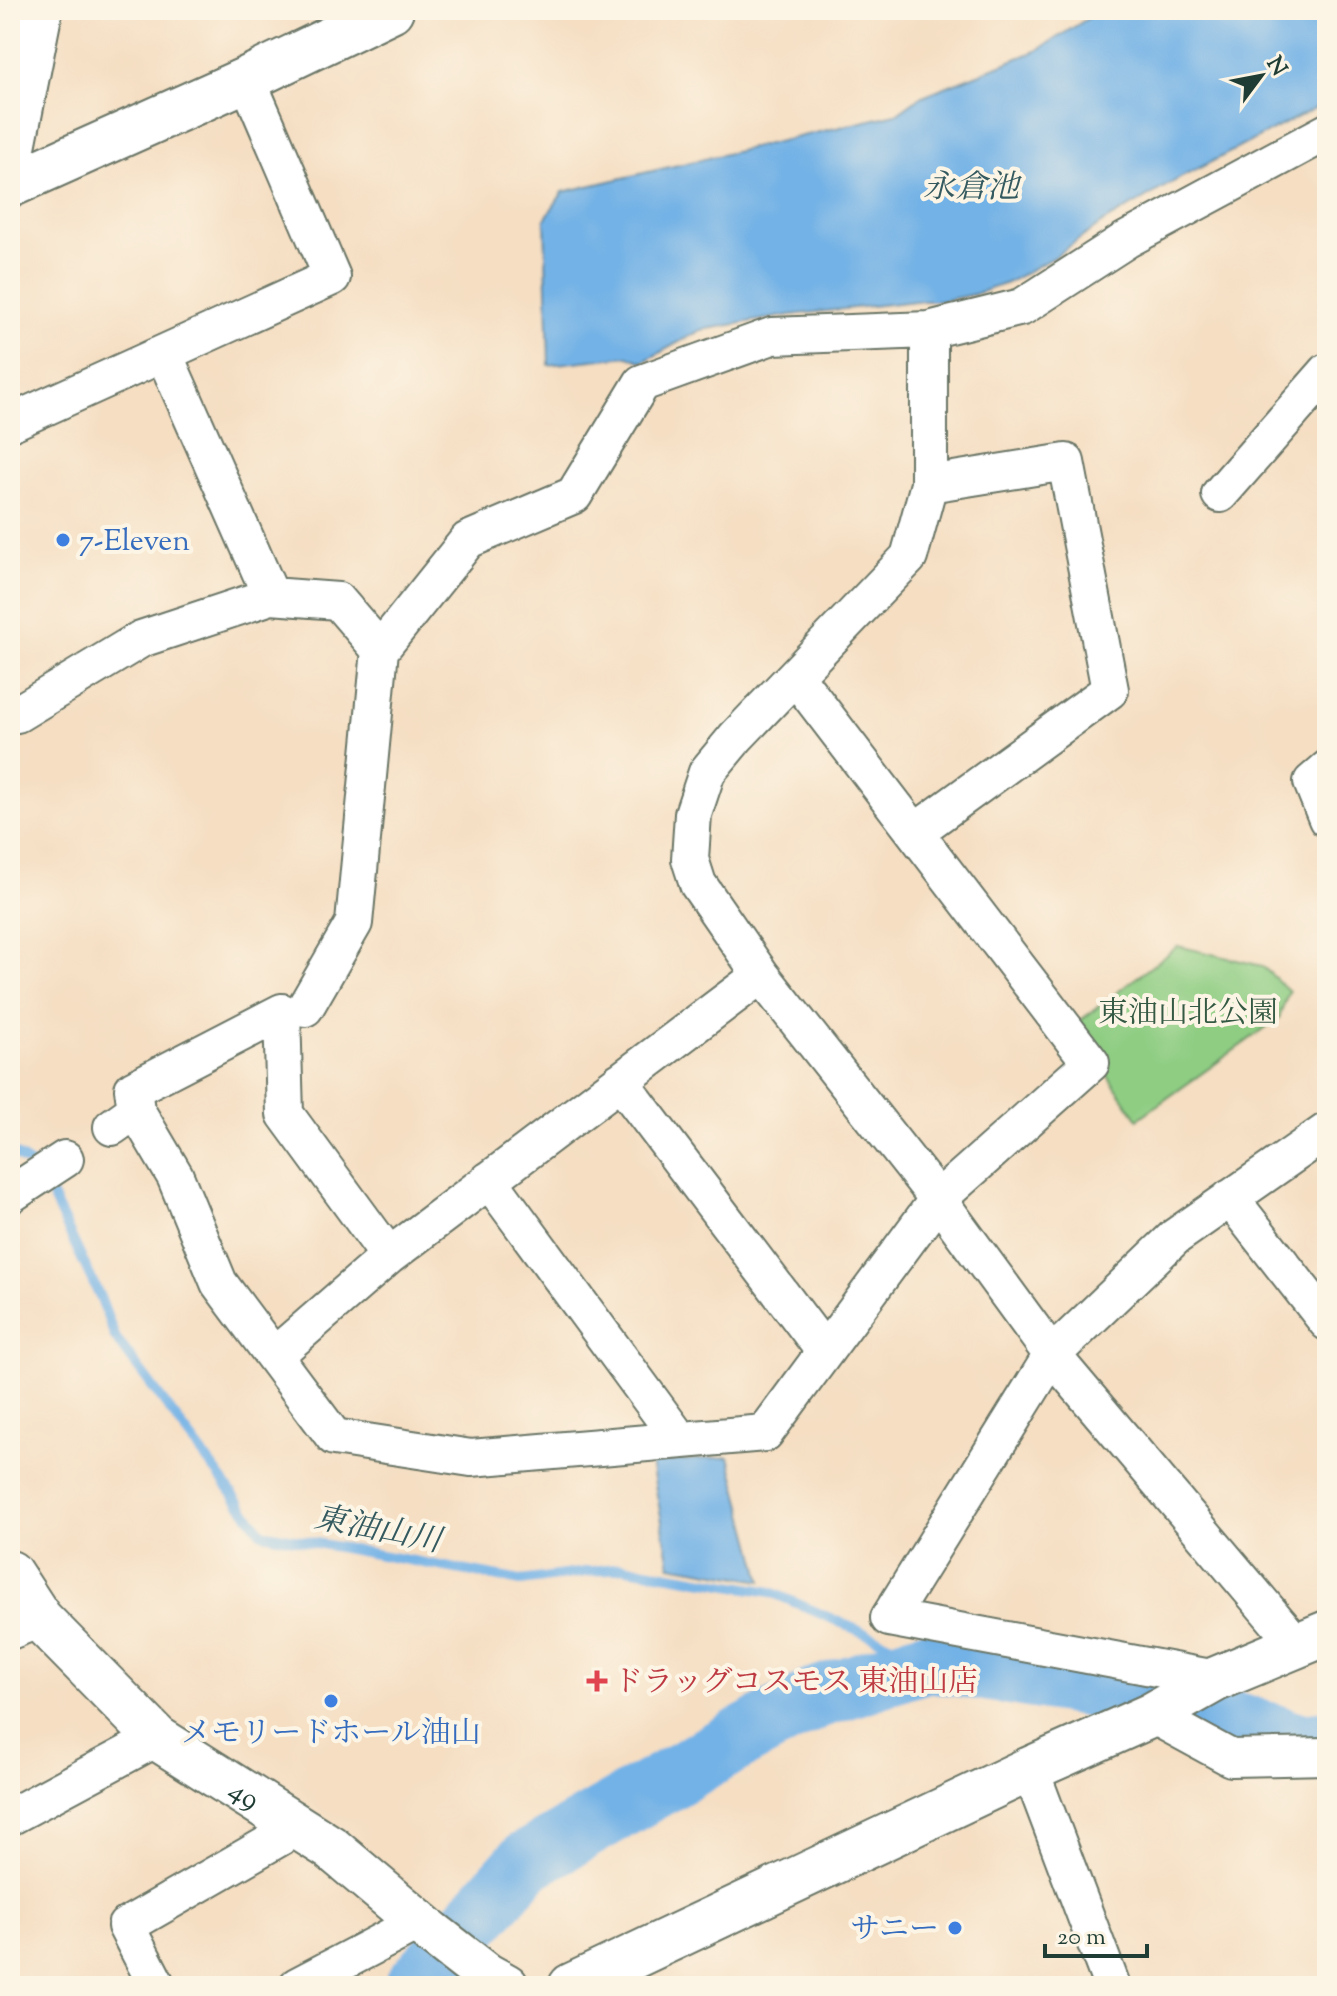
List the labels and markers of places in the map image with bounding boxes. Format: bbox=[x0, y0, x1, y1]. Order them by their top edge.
place label: 7-Eleven bbox=[79, 521, 190, 564]
marker: 7-Eleven bbox=[54, 531, 72, 549]
place label: ドラッグコスモス 東油山店 bbox=[613, 1662, 978, 1705]
marker: ドラッグコスモス 東油山店 bbox=[588, 1672, 606, 1690]
marker: メモリードホール油山 bbox=[322, 1692, 340, 1710]
place label: メモリードホール油山 bbox=[181, 1713, 481, 1756]
place label: サニー bbox=[850, 1909, 939, 1952]
marker: サニー bbox=[946, 1919, 964, 1937]

